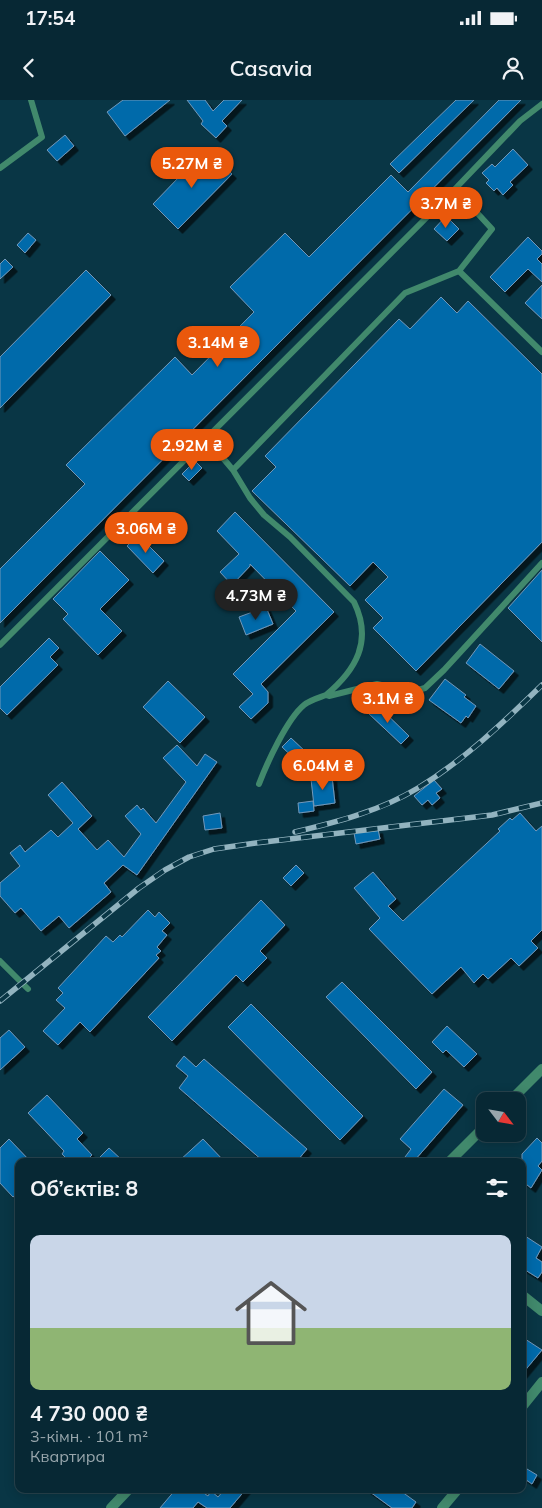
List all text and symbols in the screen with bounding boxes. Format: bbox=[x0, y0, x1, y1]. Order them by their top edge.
text: 17:54 bbox=[25, 6, 75, 30]
icon: back bbox=[15, 54, 43, 82]
text: Casavia bbox=[229, 54, 313, 82]
icon: person bbox=[499, 54, 527, 82]
pin: 5.27M ₴ bbox=[146, 146, 238, 189]
text: 5.27M ₴ bbox=[162, 153, 222, 173]
pin: 3.7M ₴ bbox=[405, 186, 487, 229]
text: 3.7M ₴ bbox=[420, 193, 472, 213]
pin: 3.14M ₴ bbox=[172, 326, 264, 368]
text: 3.14M ₴ bbox=[188, 332, 248, 352]
pin: 2.92M ₴ bbox=[146, 428, 238, 471]
text: 2.92M ₴ bbox=[162, 435, 222, 455]
pin: 3.06M ₴ bbox=[100, 512, 192, 554]
text: 3.06M ₴ bbox=[116, 518, 176, 538]
pin: 4.73M ₴ bbox=[210, 578, 302, 621]
text: 4.73M ₴ bbox=[226, 585, 286, 605]
pin: 3.1M ₴ bbox=[347, 682, 429, 724]
text: 3.1M ₴ bbox=[362, 688, 414, 708]
pin: 6.04M ₴ bbox=[277, 748, 369, 791]
text: 6.04M ₴ bbox=[293, 755, 353, 775]
north arrow bbox=[476, 1092, 526, 1142]
map controls bbox=[476, 1092, 526, 1142]
icon: filters bbox=[483, 1174, 511, 1202]
text: Об’єктів: 8 bbox=[30, 1175, 138, 1201]
icon: home bbox=[226, 1268, 316, 1358]
text: 4 730 000 ₴ bbox=[30, 1400, 148, 1426]
text: 3-кімн. · 101 m² bbox=[30, 1426, 148, 1446]
text: Квартира bbox=[30, 1446, 105, 1466]

